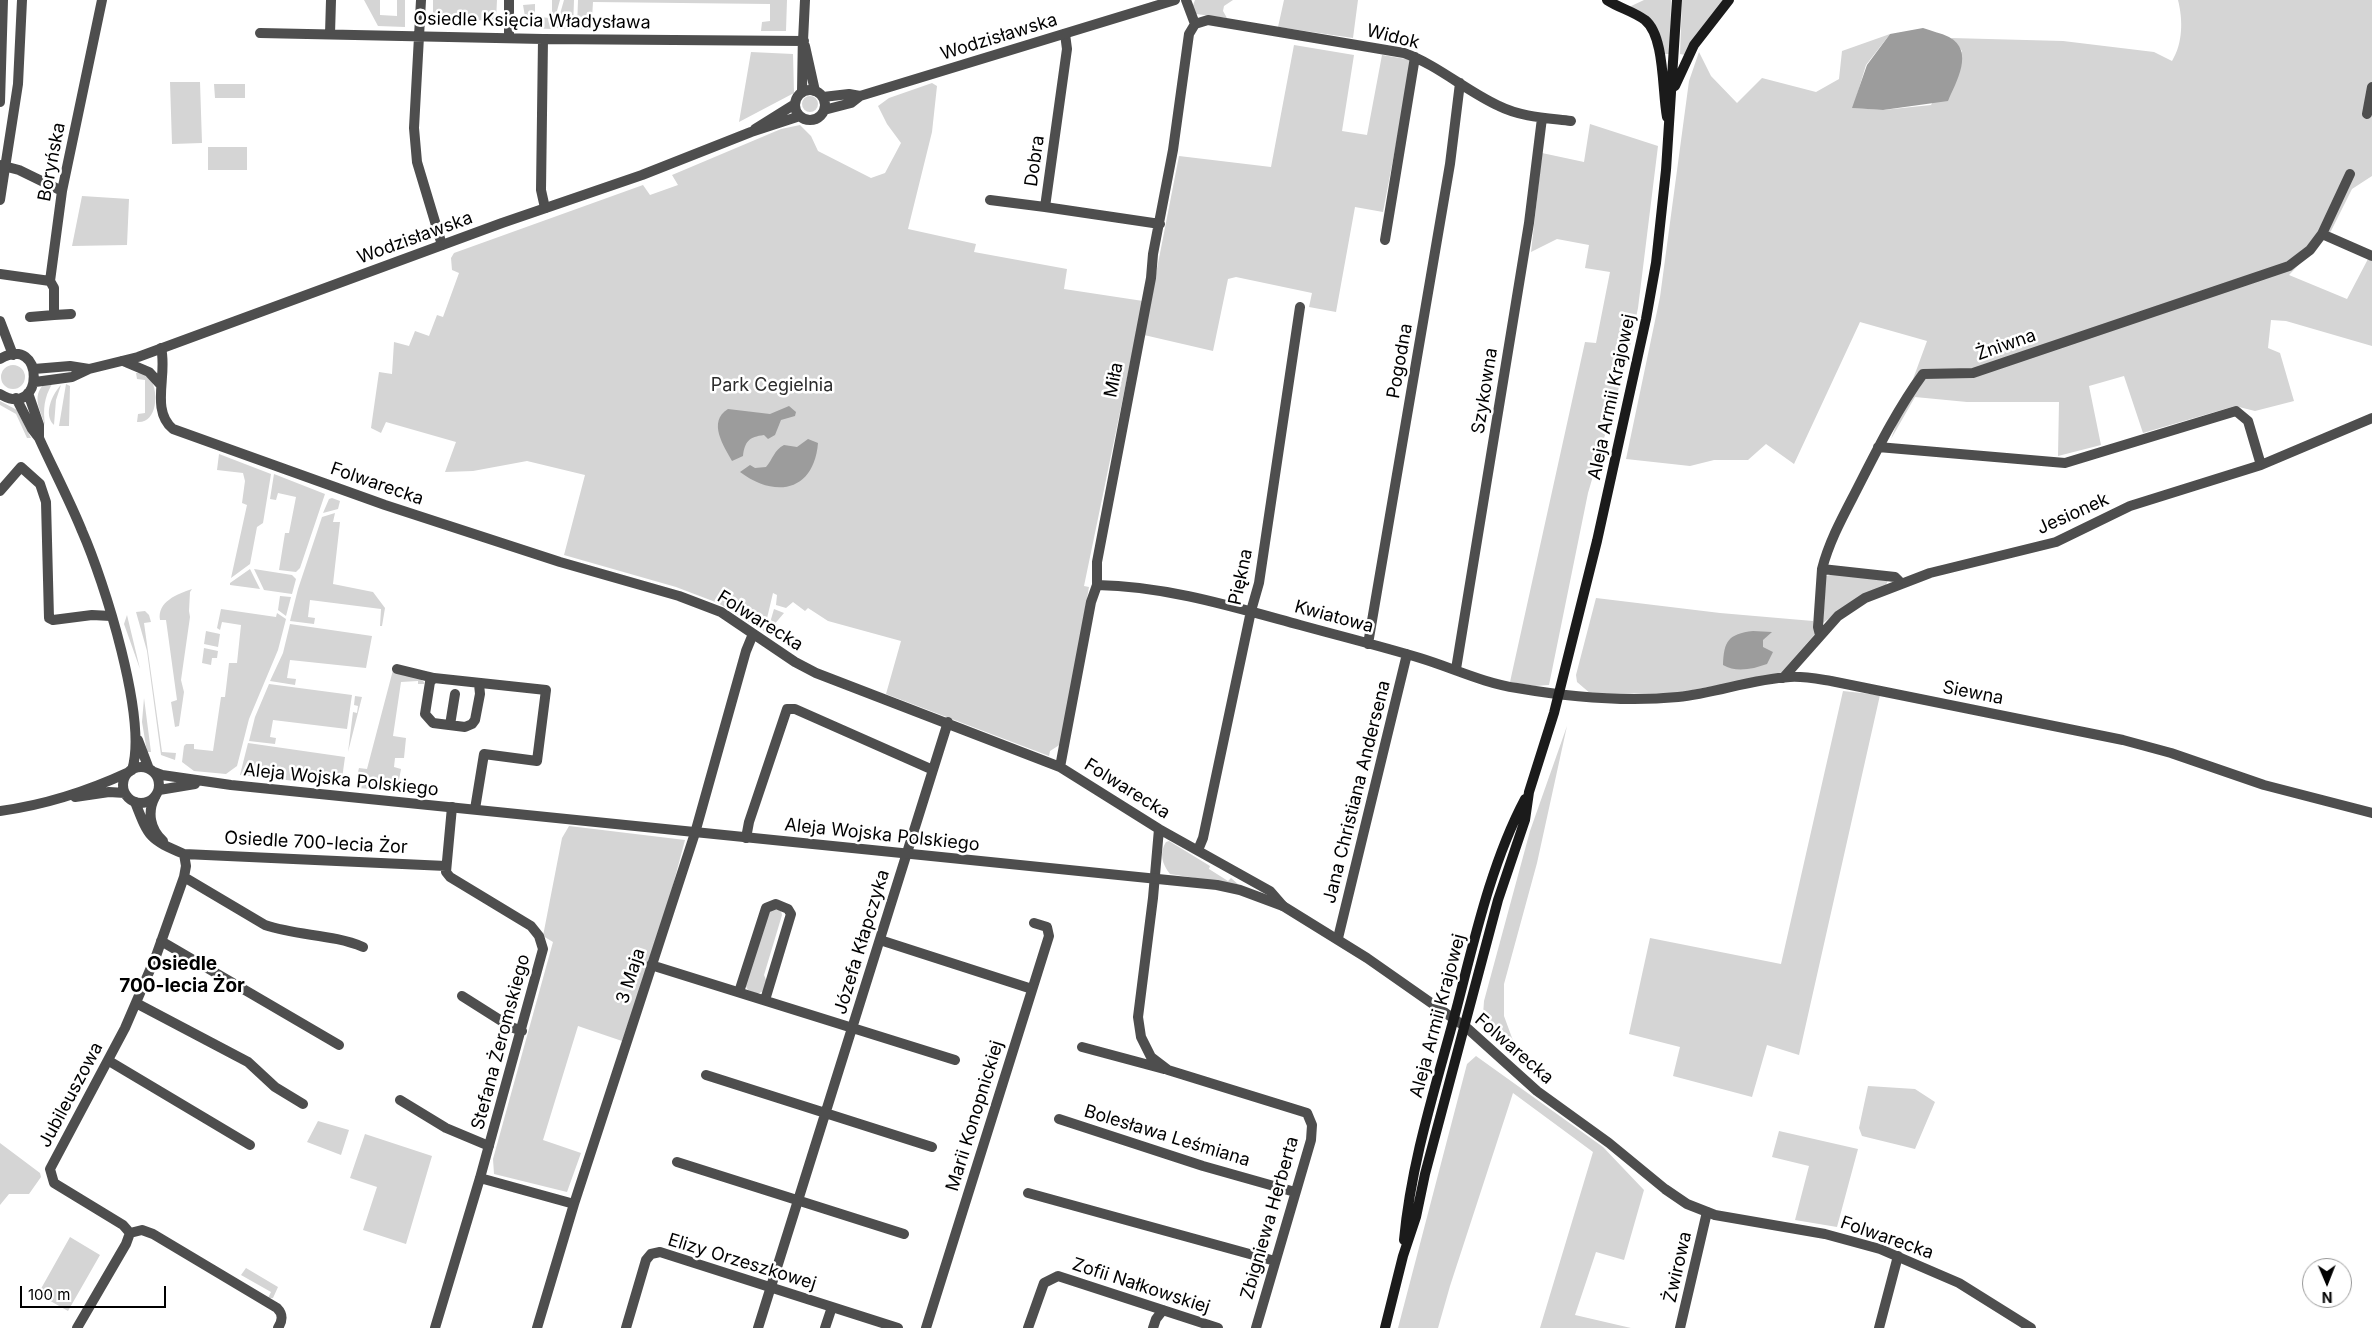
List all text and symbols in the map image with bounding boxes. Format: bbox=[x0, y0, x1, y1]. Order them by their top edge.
street label: Osiedle Księcia Władysława bbox=[413, 8, 651, 34]
street label: Wodzisławska bbox=[938, 9, 1060, 65]
street label: Widok bbox=[1364, 20, 1422, 54]
street label: Boryńska bbox=[34, 121, 70, 203]
street label: Dobra bbox=[1021, 134, 1049, 188]
street label: Wodzisławska bbox=[354, 207, 476, 269]
street label: Aleja Armii Krajowej bbox=[1584, 312, 1640, 482]
street label: Pogodna bbox=[1383, 322, 1417, 400]
street label: Żniwna bbox=[1973, 325, 2039, 365]
street label: Szykowna bbox=[1468, 346, 1502, 436]
street label: Miła bbox=[1100, 361, 1128, 399]
park label: Park Cegielnia bbox=[711, 375, 833, 397]
street label: Folwarecka bbox=[328, 458, 426, 510]
street label: Jesionek bbox=[2034, 489, 2112, 539]
street label: Piękna bbox=[1225, 547, 1257, 607]
street label: Folwarecka bbox=[713, 586, 807, 656]
street label: Kwiatowa bbox=[1292, 596, 1376, 638]
street label: Siewna bbox=[1941, 677, 2005, 709]
street label: Jana Christiana Andersena bbox=[1319, 678, 1395, 906]
street label: Folwarecka bbox=[1080, 754, 1174, 824]
street label: Aleja Wojska Polskiego bbox=[242, 759, 440, 801]
street label: Aleja Wojska Polskiego bbox=[783, 814, 981, 856]
street label: Osiedle 700-lecia Żor bbox=[224, 827, 408, 859]
street label: Józefa Kłapczyka bbox=[830, 867, 894, 1017]
street label: Aleja Armii Krajowej bbox=[1406, 932, 1470, 1100]
street label: 3 Maja bbox=[612, 946, 650, 1006]
street label: Stefana Żeromskiego bbox=[467, 952, 535, 1132]
district label: Osiedle 700-lecia Żor bbox=[119, 953, 245, 997]
street label: Folwarecka bbox=[1470, 1009, 1558, 1089]
street label: Marii Konopnickiej bbox=[942, 1038, 1008, 1194]
street label: Jubileuszowa bbox=[34, 1039, 108, 1151]
street label: Bolesława Leśmiana bbox=[1081, 1100, 1253, 1172]
street label: Zbigniewa Herberta bbox=[1236, 1134, 1304, 1302]
street label: Folwarecka bbox=[1838, 1212, 1936, 1264]
street label: Elizy Orzeszkowej bbox=[665, 1229, 819, 1295]
street label: Żwirowa bbox=[1659, 1229, 1697, 1305]
street label: Zofii Nałkowskiej bbox=[1069, 1254, 1213, 1318]
north arrow bbox=[2302, 1258, 2352, 1308]
scale bar bbox=[22, 1276, 169, 1308]
text: 100 m bbox=[28, 1285, 70, 1304]
text: N bbox=[2322, 1289, 2333, 1306]

